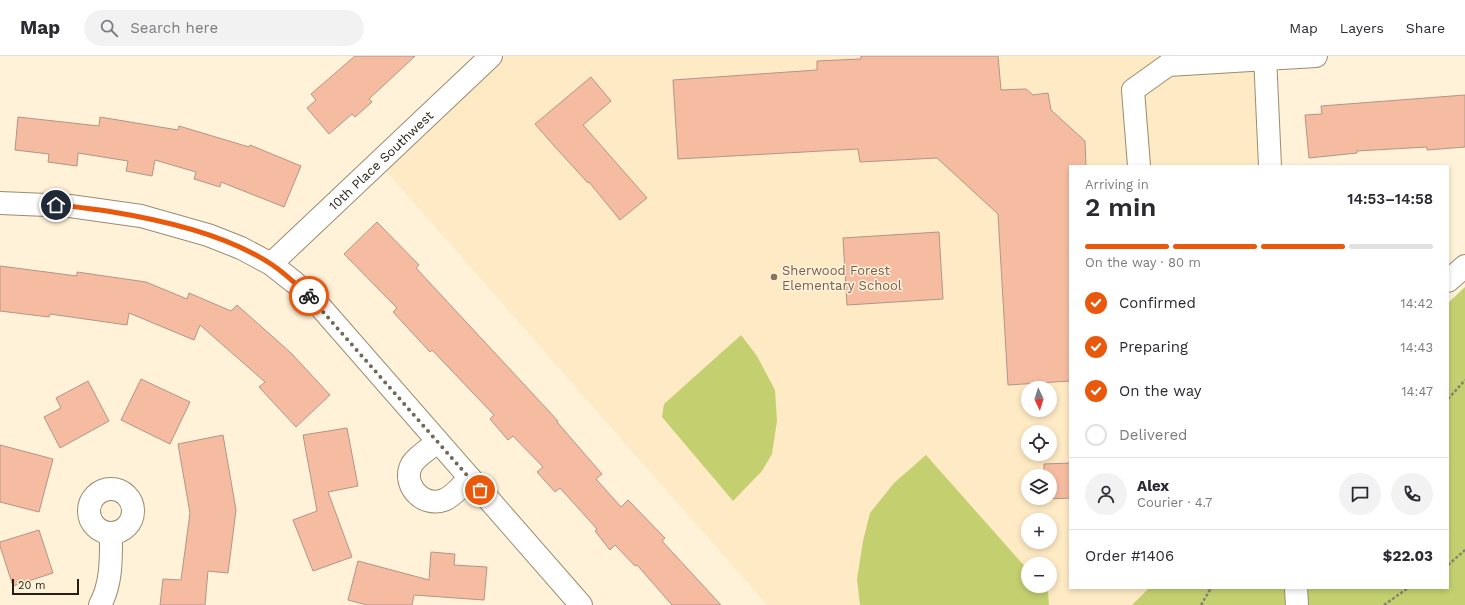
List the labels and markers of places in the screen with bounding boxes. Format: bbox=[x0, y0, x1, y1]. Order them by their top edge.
pin bbox=[39, 188, 73, 222]
place label: Sherwood Forest Elementary School bbox=[782, 263, 902, 293]
marker: Sherwood Forest Elementary School bbox=[769, 272, 779, 282]
pin bbox=[463, 473, 497, 507]

